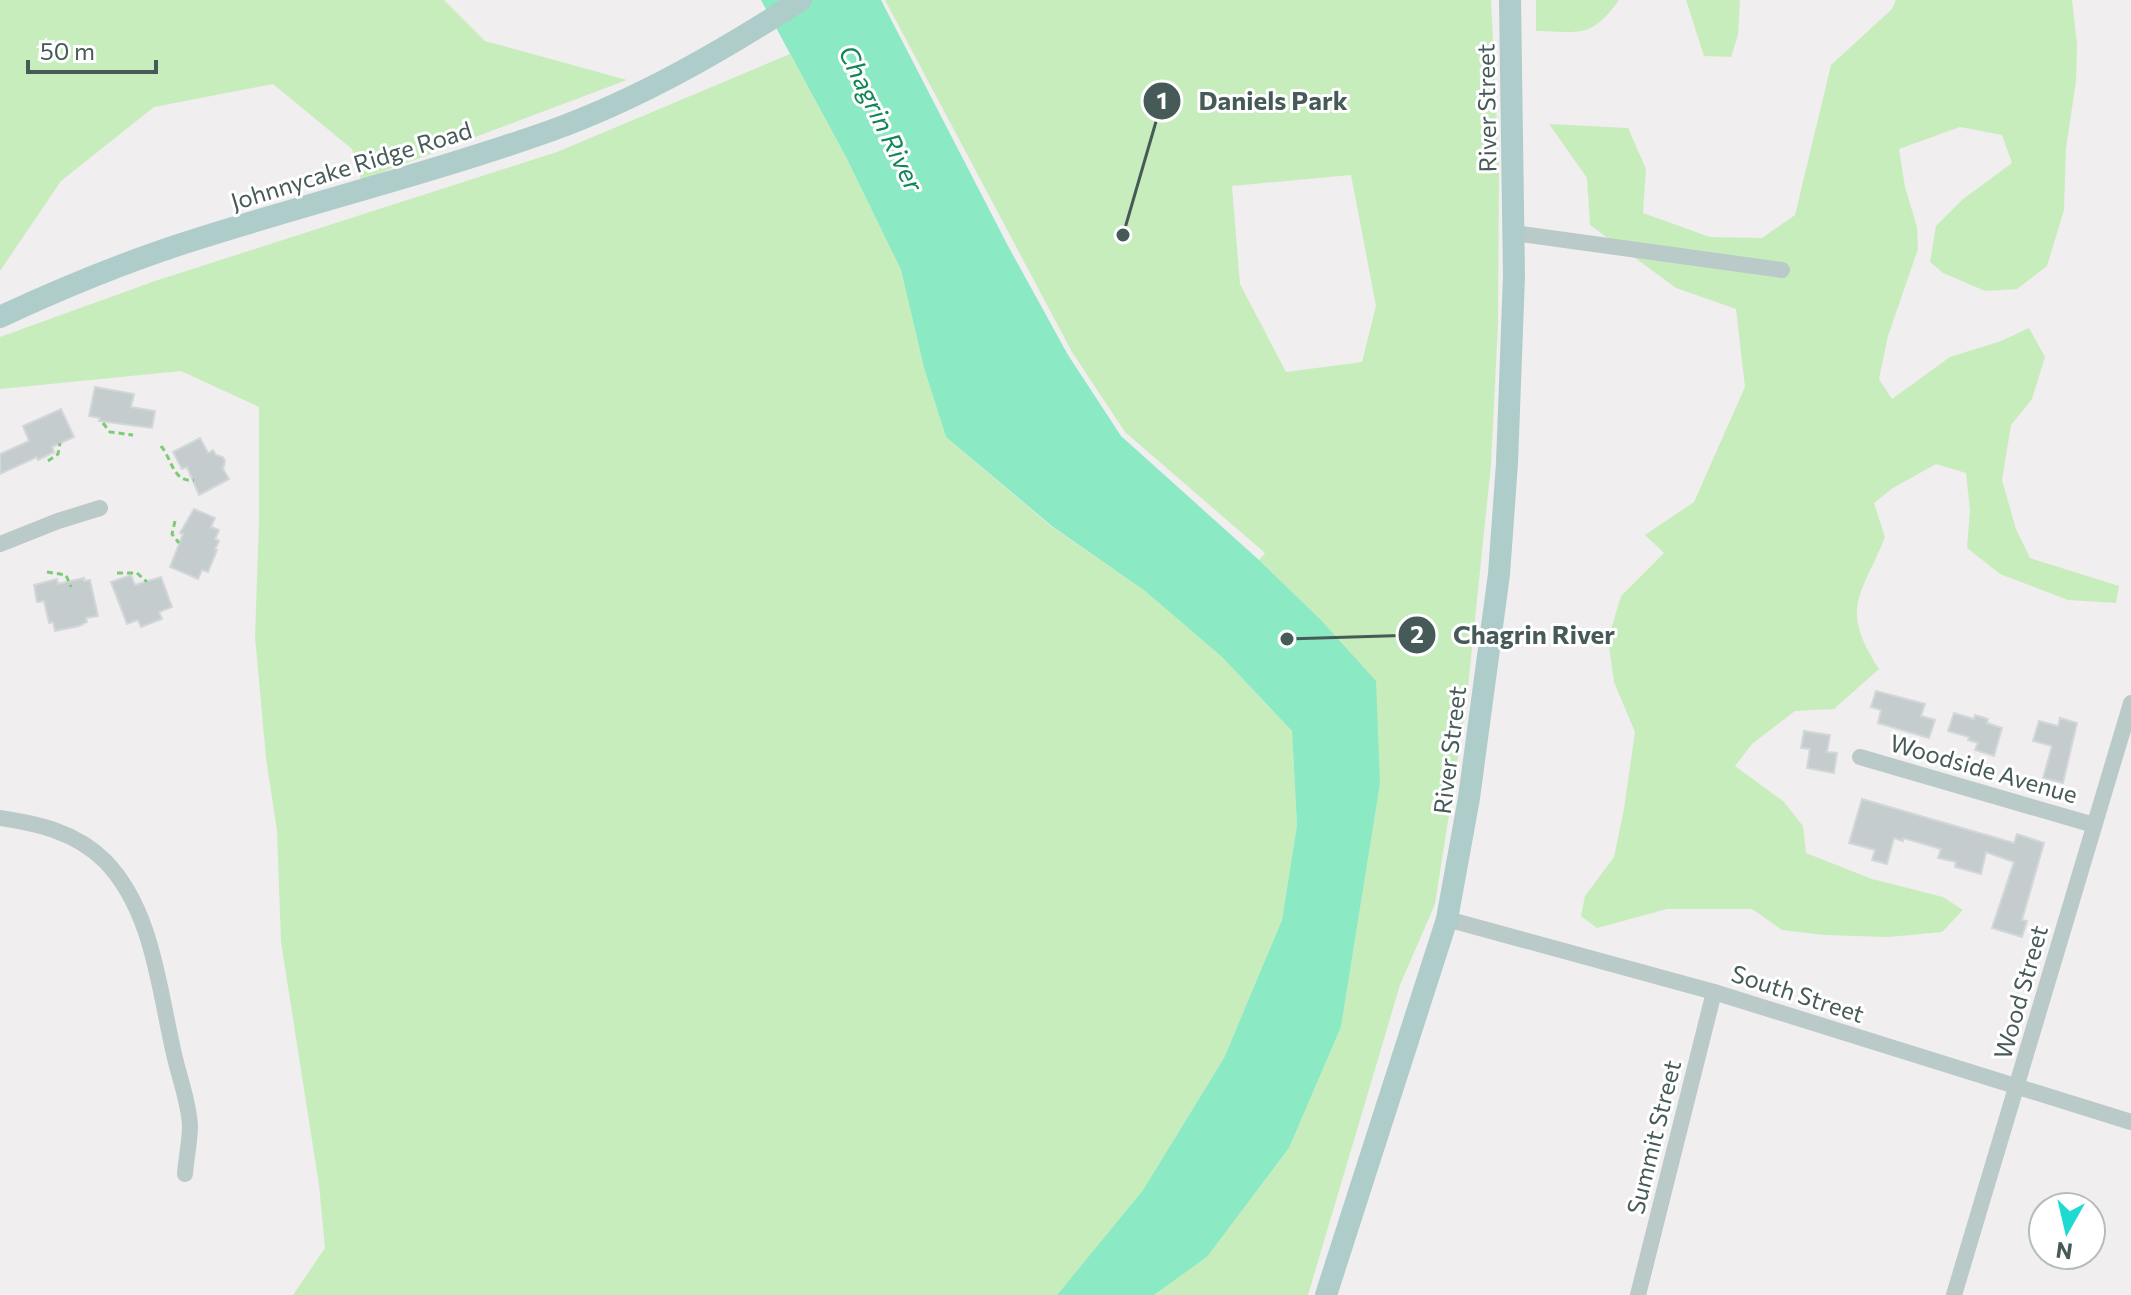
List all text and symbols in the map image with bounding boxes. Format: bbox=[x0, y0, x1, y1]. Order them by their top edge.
scale bar bbox=[28, 24, 156, 74]
text: 50 m bbox=[40, 36, 95, 65]
water label: Chagrin River bbox=[833, 40, 931, 198]
street label: River Street bbox=[1470, 43, 1502, 173]
callout: Daniels Park bbox=[1142, 76, 1363, 126]
text: Daniels Park bbox=[1198, 84, 1348, 115]
text: 1 bbox=[1157, 85, 1167, 114]
street label: Johnnycake Ridge Road bbox=[227, 114, 475, 216]
callout: Chagrin River bbox=[1397, 610, 1631, 660]
text: Chagrin River bbox=[1453, 618, 1615, 649]
text: 2 bbox=[1410, 619, 1424, 648]
street label: River Street bbox=[1427, 684, 1471, 816]
street label: Woodside Avenue bbox=[1887, 727, 2081, 809]
street label: Wood Street bbox=[1987, 922, 2053, 1062]
street label: South Street bbox=[1728, 958, 1868, 1028]
street label: Summit Street bbox=[1620, 1057, 1686, 1217]
north arrow bbox=[2027, 1191, 2107, 1271]
text: N bbox=[2054, 1237, 2074, 1266]

